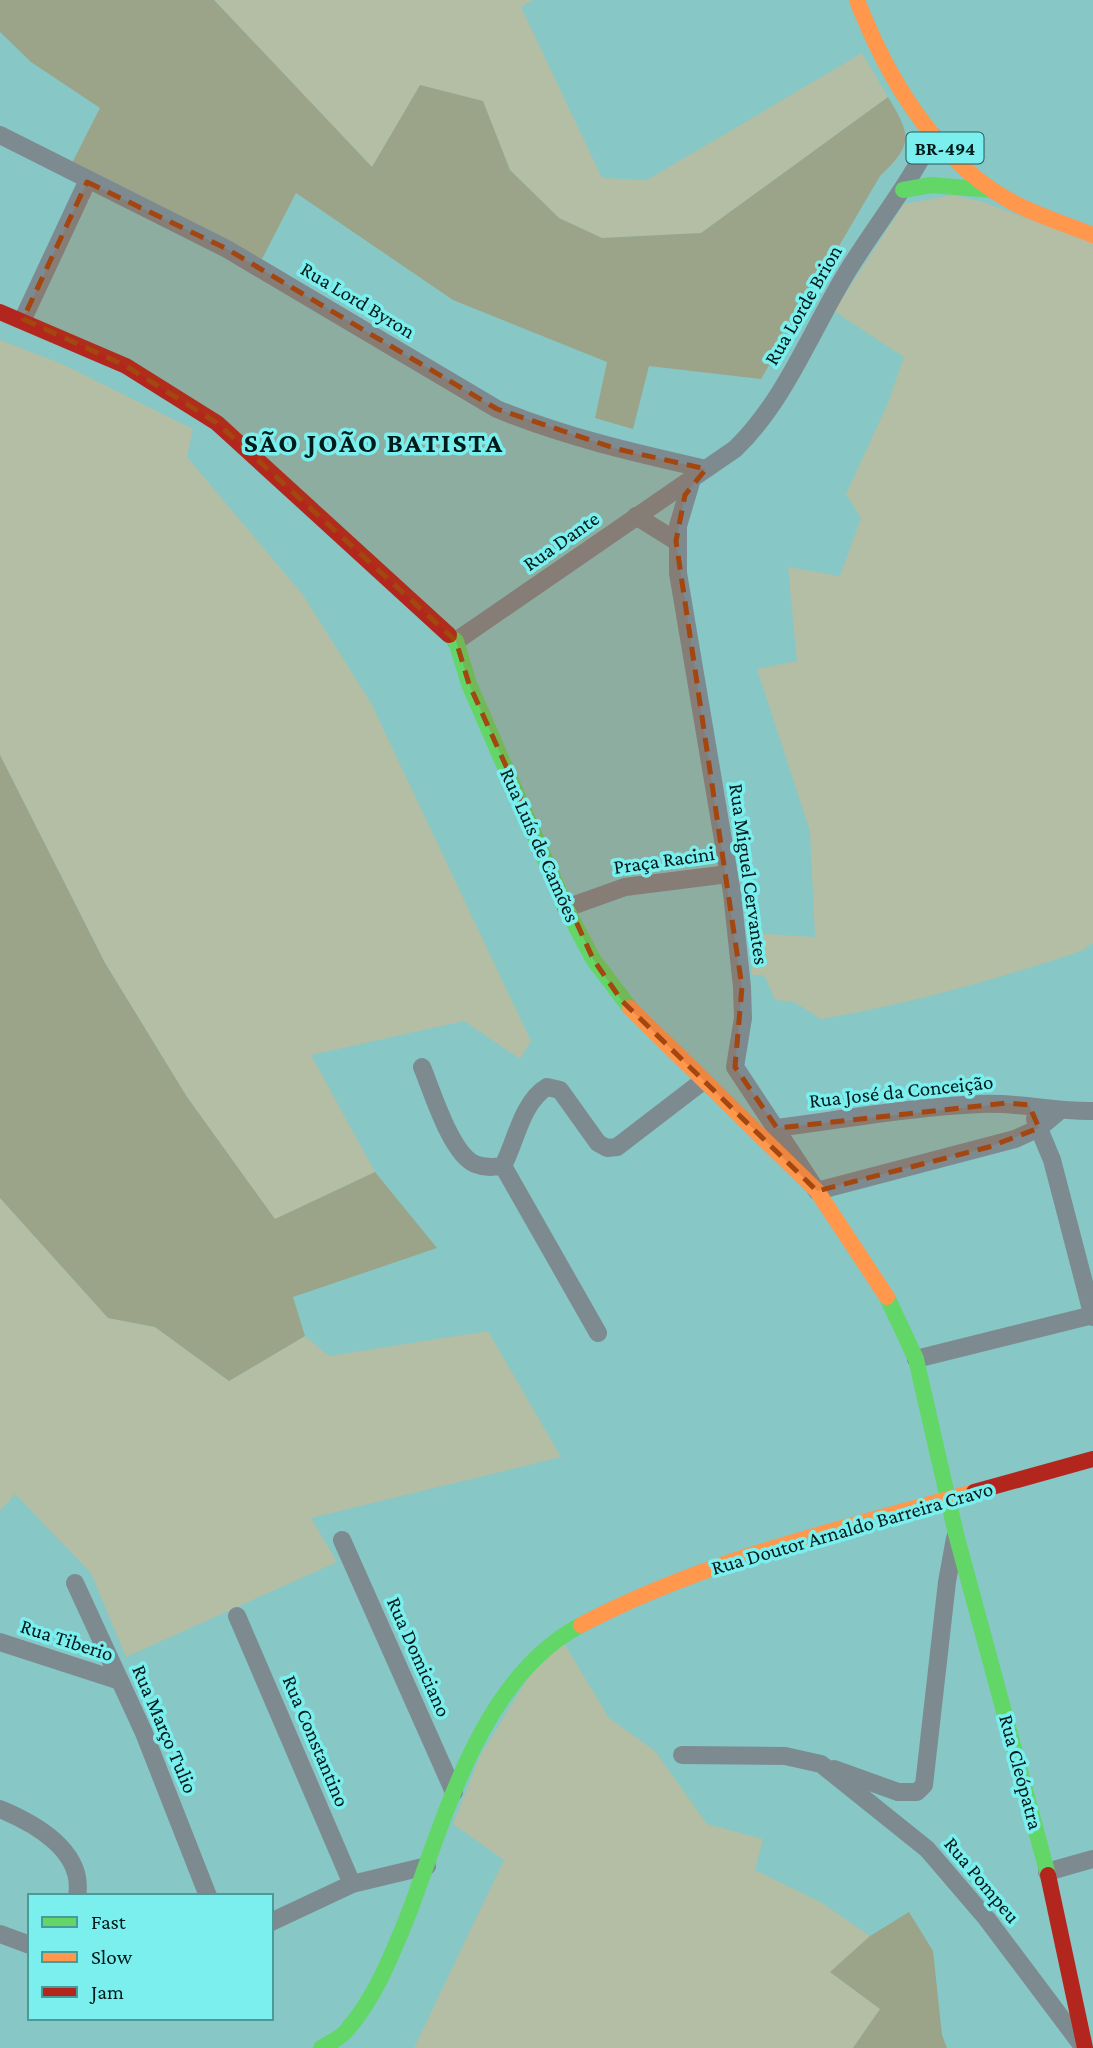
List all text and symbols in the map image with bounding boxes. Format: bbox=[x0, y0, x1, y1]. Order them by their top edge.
road number: BR-494 bbox=[906, 132, 984, 164]
street label: Rua Lorde Brion bbox=[759, 241, 847, 369]
street label: Rua Lord Byron bbox=[297, 256, 419, 344]
district label: SÃO JOÃO BATISTA bbox=[244, 427, 504, 458]
street label: Rua Dante bbox=[518, 506, 604, 576]
street label: Rua Luís de Camões bbox=[495, 764, 585, 926]
street label: Rua Miguel Cervantes bbox=[724, 782, 774, 966]
street label: Praça Racini bbox=[612, 841, 717, 879]
street label: Rua José da Conceição bbox=[808, 1069, 994, 1113]
street label: Rua Doutor Arnaldo Barreira Cravo bbox=[708, 1476, 996, 1580]
street label: Rua Domiciano bbox=[382, 1593, 456, 1721]
street label: Rua Tiberio bbox=[17, 1614, 117, 1666]
street label: Rua Março Tulio bbox=[127, 1661, 203, 1797]
street label: Rua Constantino bbox=[278, 1672, 354, 1810]
street label: Rua Cleópatra bbox=[994, 1712, 1048, 1832]
street label: Rua Pompeu bbox=[939, 1832, 1025, 1928]
legend bbox=[28, 1894, 273, 2020]
text: Fast bbox=[91, 1910, 127, 1934]
text: Slow bbox=[91, 1945, 133, 1969]
text: Jam bbox=[89, 1980, 124, 2004]

